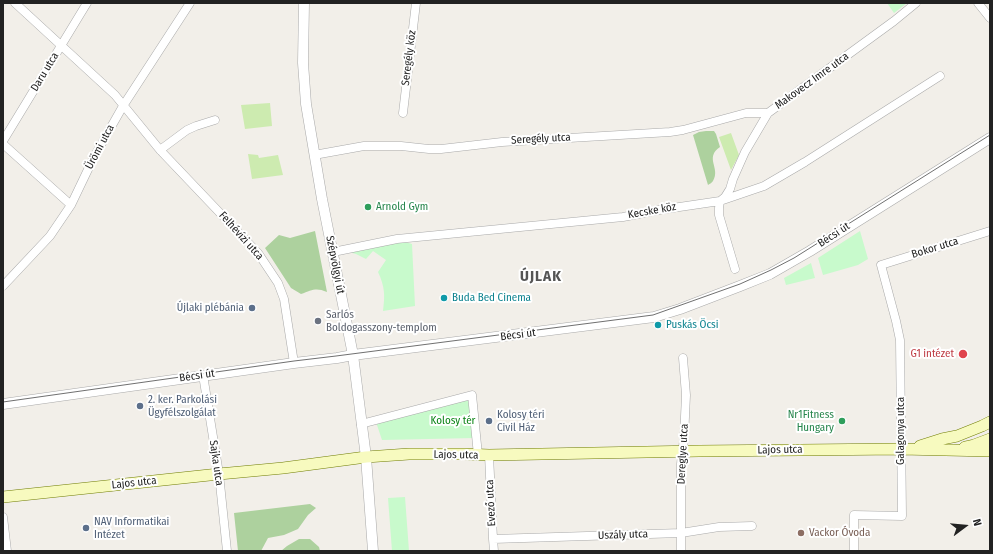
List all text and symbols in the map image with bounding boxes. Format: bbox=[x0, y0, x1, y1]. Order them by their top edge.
street label: Seregély köz bbox=[399, 30, 419, 86]
street label: Daru utca bbox=[28, 50, 62, 94]
street label: Makovecz Imre utca bbox=[773, 50, 851, 112]
street label: Ürömi utca bbox=[83, 122, 117, 172]
street label: Seregély utca bbox=[511, 131, 571, 147]
place label: Arnold Gym bbox=[376, 200, 428, 214]
street label: Kecske köz bbox=[627, 200, 677, 222]
marker: Arnold Gym bbox=[363, 202, 373, 212]
street label: Felhévízi utca bbox=[216, 209, 266, 263]
street label: Bécsi út bbox=[815, 220, 853, 250]
street label: Szépvölgyi út bbox=[323, 235, 347, 295]
street label: Bokor utca bbox=[910, 235, 960, 261]
district label: ÚJLAK bbox=[520, 268, 562, 286]
place label: Buda Bed Cinema bbox=[452, 291, 531, 305]
marker: Buda Bed Cinema bbox=[439, 293, 449, 303]
place label: Újlaki plébánia bbox=[177, 301, 244, 315]
marker: Újlaki plébánia bbox=[247, 303, 257, 313]
place label: Sarlós Boldogasszony-templom bbox=[326, 308, 437, 334]
marker: Sarlós Boldogasszony-templom bbox=[313, 316, 323, 326]
place label: Puskás Öcsi bbox=[666, 318, 719, 332]
marker: Puskás Öcsi bbox=[653, 320, 663, 330]
street label: Bécsi út bbox=[500, 326, 536, 344]
place label: G1 intézet bbox=[910, 347, 954, 361]
marker: G1 intézet bbox=[957, 348, 969, 360]
street label: Bécsi út bbox=[178, 367, 216, 385]
place label: 2. ker. Parkolási Ügyfélszolgálat bbox=[148, 393, 217, 419]
street label: Galagonya utca bbox=[894, 397, 908, 465]
marker: 2. ker. Parkolási Ügyfélszolgálat bbox=[135, 401, 145, 411]
place label: Kolosy téri Civil Ház bbox=[497, 408, 545, 434]
place label: Nr1Fitness Hungary bbox=[788, 408, 834, 434]
park label: Kolosy tér bbox=[431, 414, 475, 428]
marker: Kolosy téri Civil Ház bbox=[484, 416, 494, 426]
marker: Nr1Fitness Hungary bbox=[837, 416, 847, 426]
street label: Dereglye utca bbox=[675, 423, 691, 485]
street label: Sajka utca bbox=[206, 439, 226, 487]
street label: Lajos utca bbox=[757, 443, 803, 457]
street label: Lajos utca bbox=[433, 448, 479, 462]
street label: Lajos utca bbox=[111, 474, 157, 492]
street label: Evező utca bbox=[483, 479, 499, 527]
north arrow bbox=[945, 506, 985, 546]
place label: NAV Informatikai Intézet bbox=[94, 515, 169, 541]
text: N bbox=[970, 518, 984, 528]
marker: NAV Informatikai Intézet bbox=[81, 523, 91, 533]
place label: Vackor Óvoda bbox=[809, 526, 870, 540]
street label: Uszály utca bbox=[598, 528, 648, 542]
marker: Vackor Óvoda bbox=[796, 528, 806, 538]

